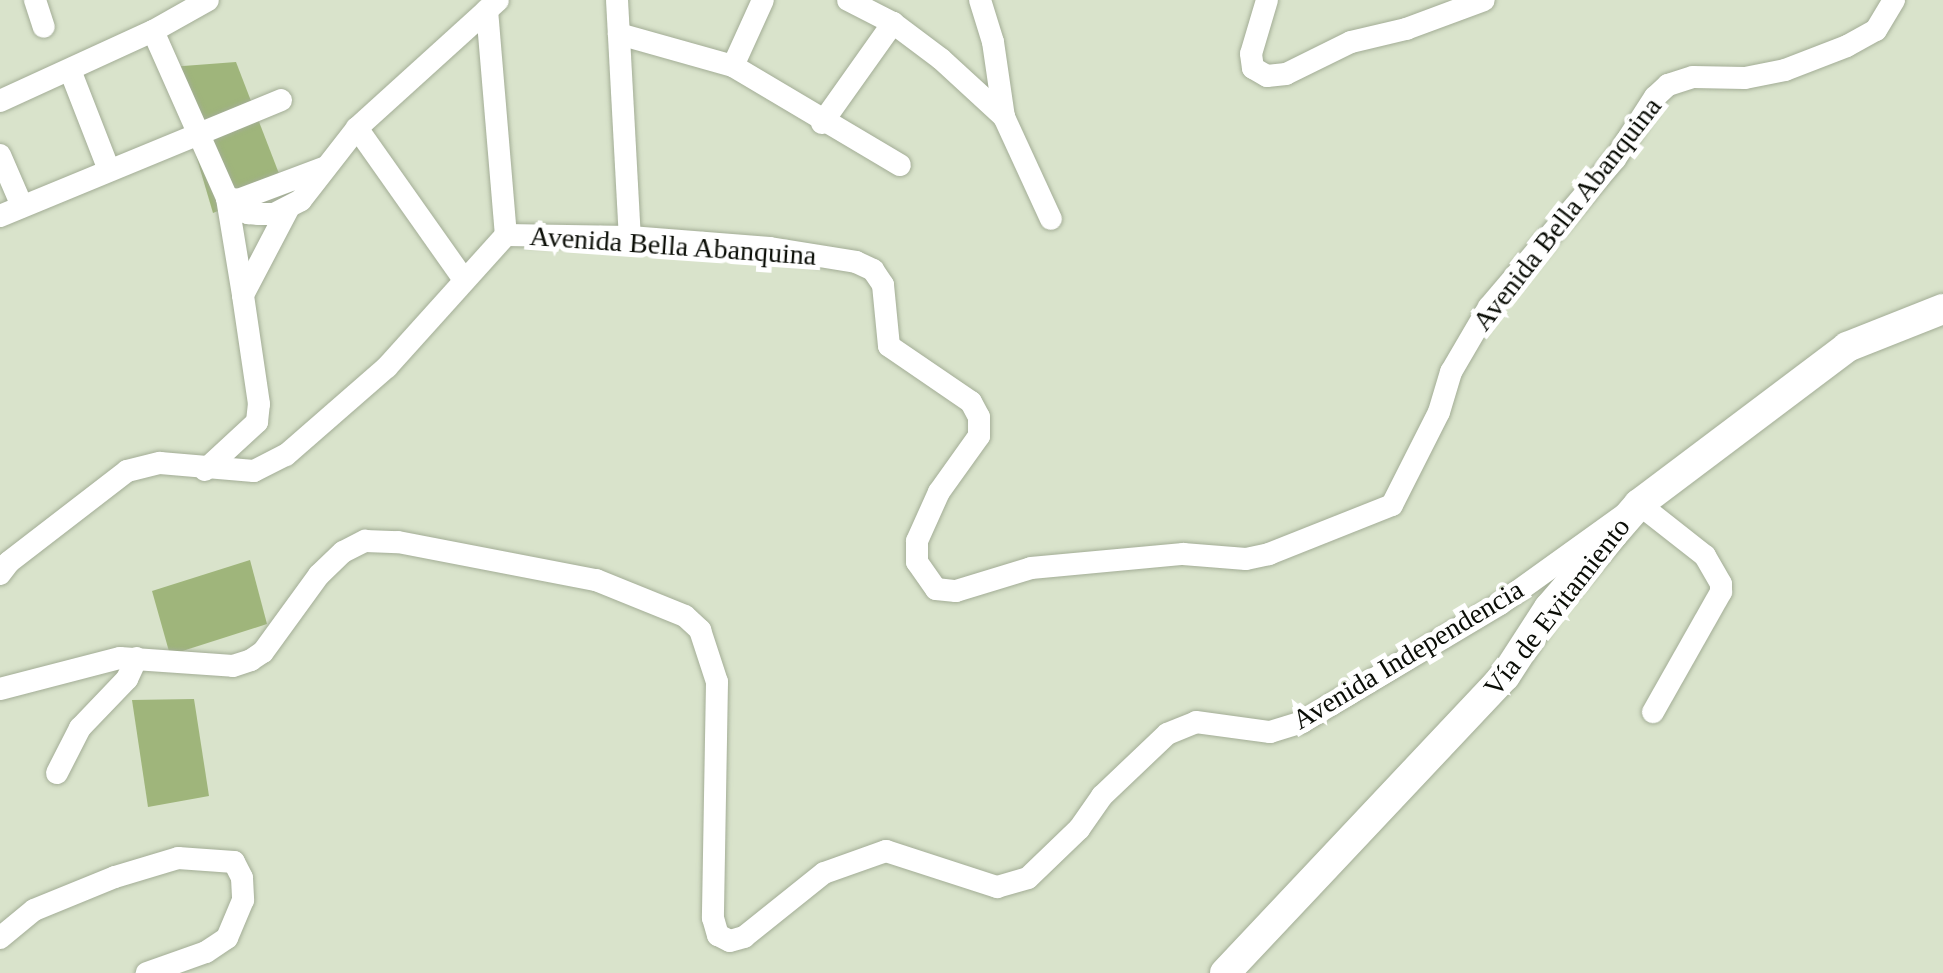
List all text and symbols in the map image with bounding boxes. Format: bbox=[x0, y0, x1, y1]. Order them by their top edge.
street label: Avenida Bella Abanquina bbox=[1465, 90, 1669, 338]
street label: Avenida Bella Abanquina bbox=[528, 219, 818, 273]
street label: Vía de Evitamiento bbox=[1477, 511, 1637, 703]
street label: Avenida Independencia bbox=[1287, 573, 1529, 737]

